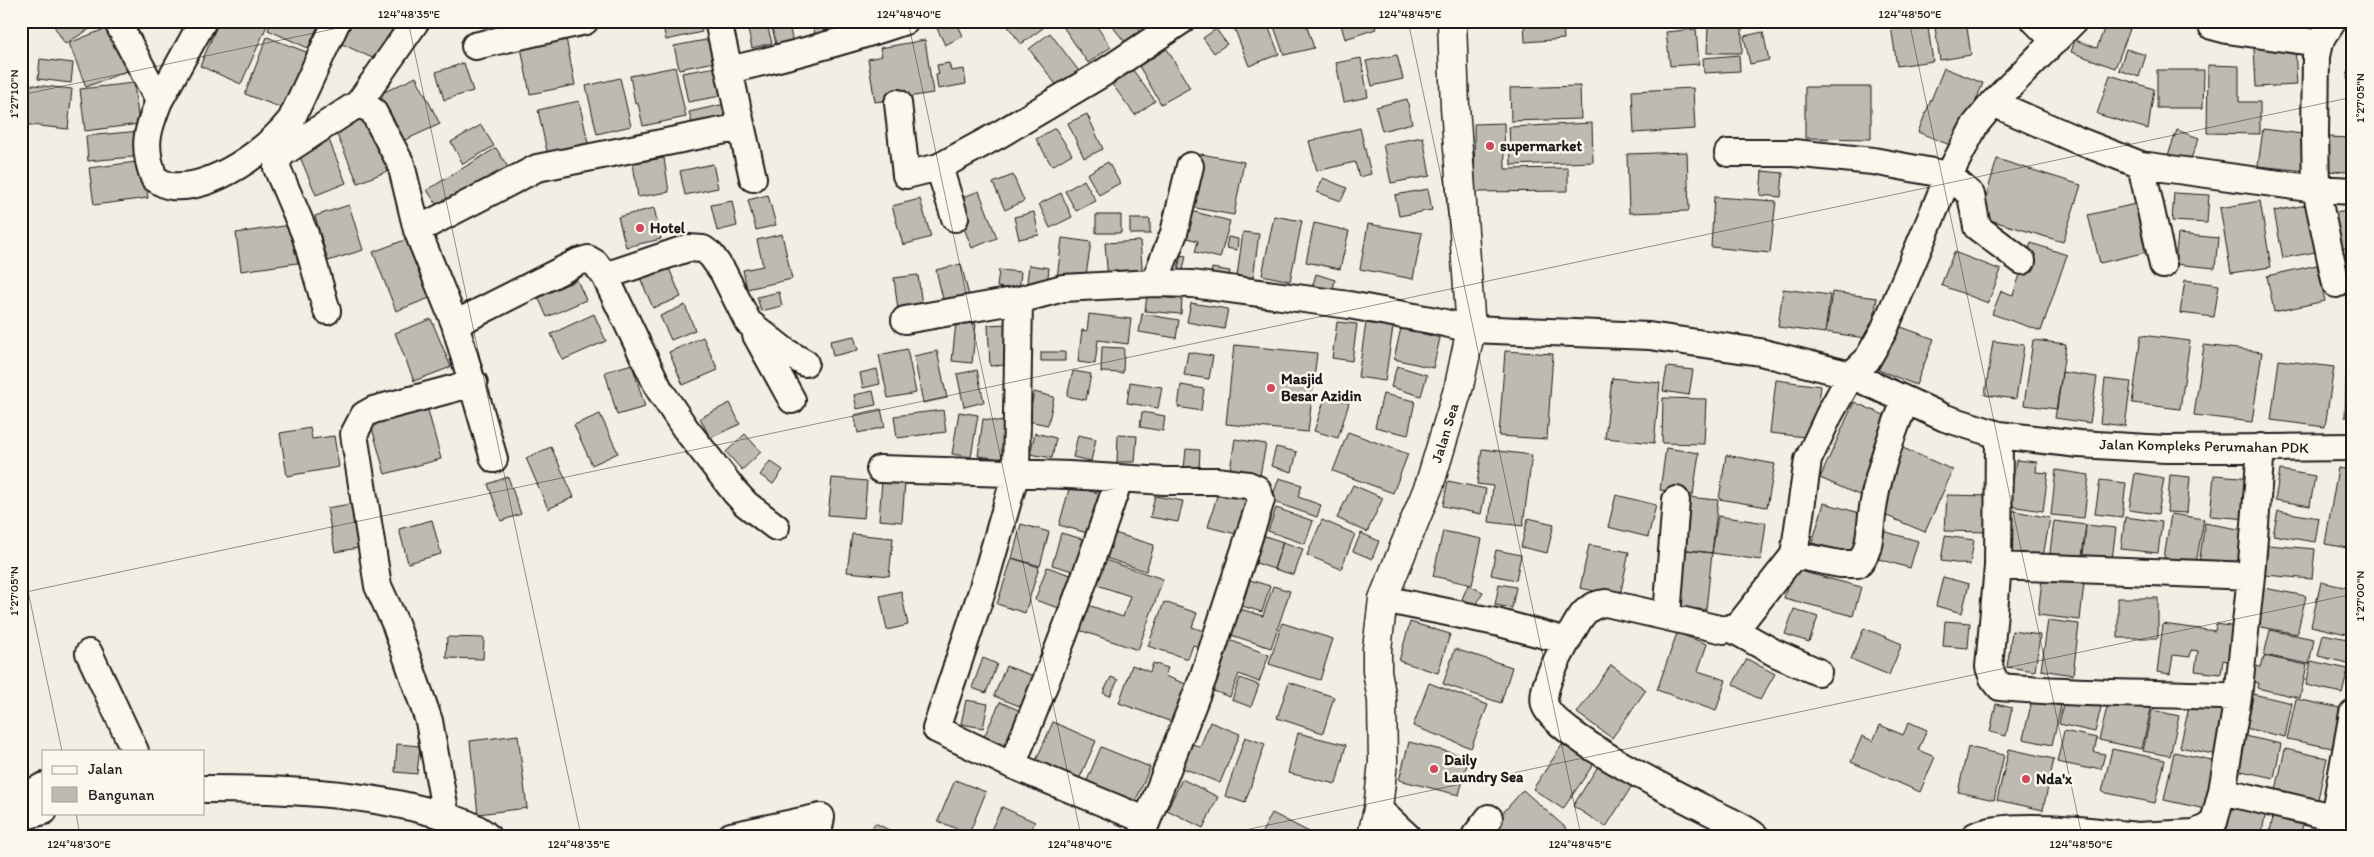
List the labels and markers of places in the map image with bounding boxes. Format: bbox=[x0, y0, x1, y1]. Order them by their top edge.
place label: supermarket bbox=[1500, 137, 1582, 156]
marker: supermarket bbox=[1484, 140, 1496, 152]
place label: Hotel bbox=[650, 219, 686, 237]
marker: Hotel bbox=[634, 222, 646, 234]
place label: Masjid Besar Azidin bbox=[1281, 370, 1362, 405]
marker: Masjid Besar Azidin bbox=[1265, 382, 1277, 394]
place label: Daily Laundry Sea bbox=[1444, 751, 1524, 787]
marker: Daily Laundry Sea bbox=[1428, 763, 1440, 775]
place label: Nda'x bbox=[2036, 770, 2073, 788]
marker: Nda'x bbox=[2020, 773, 2032, 785]

